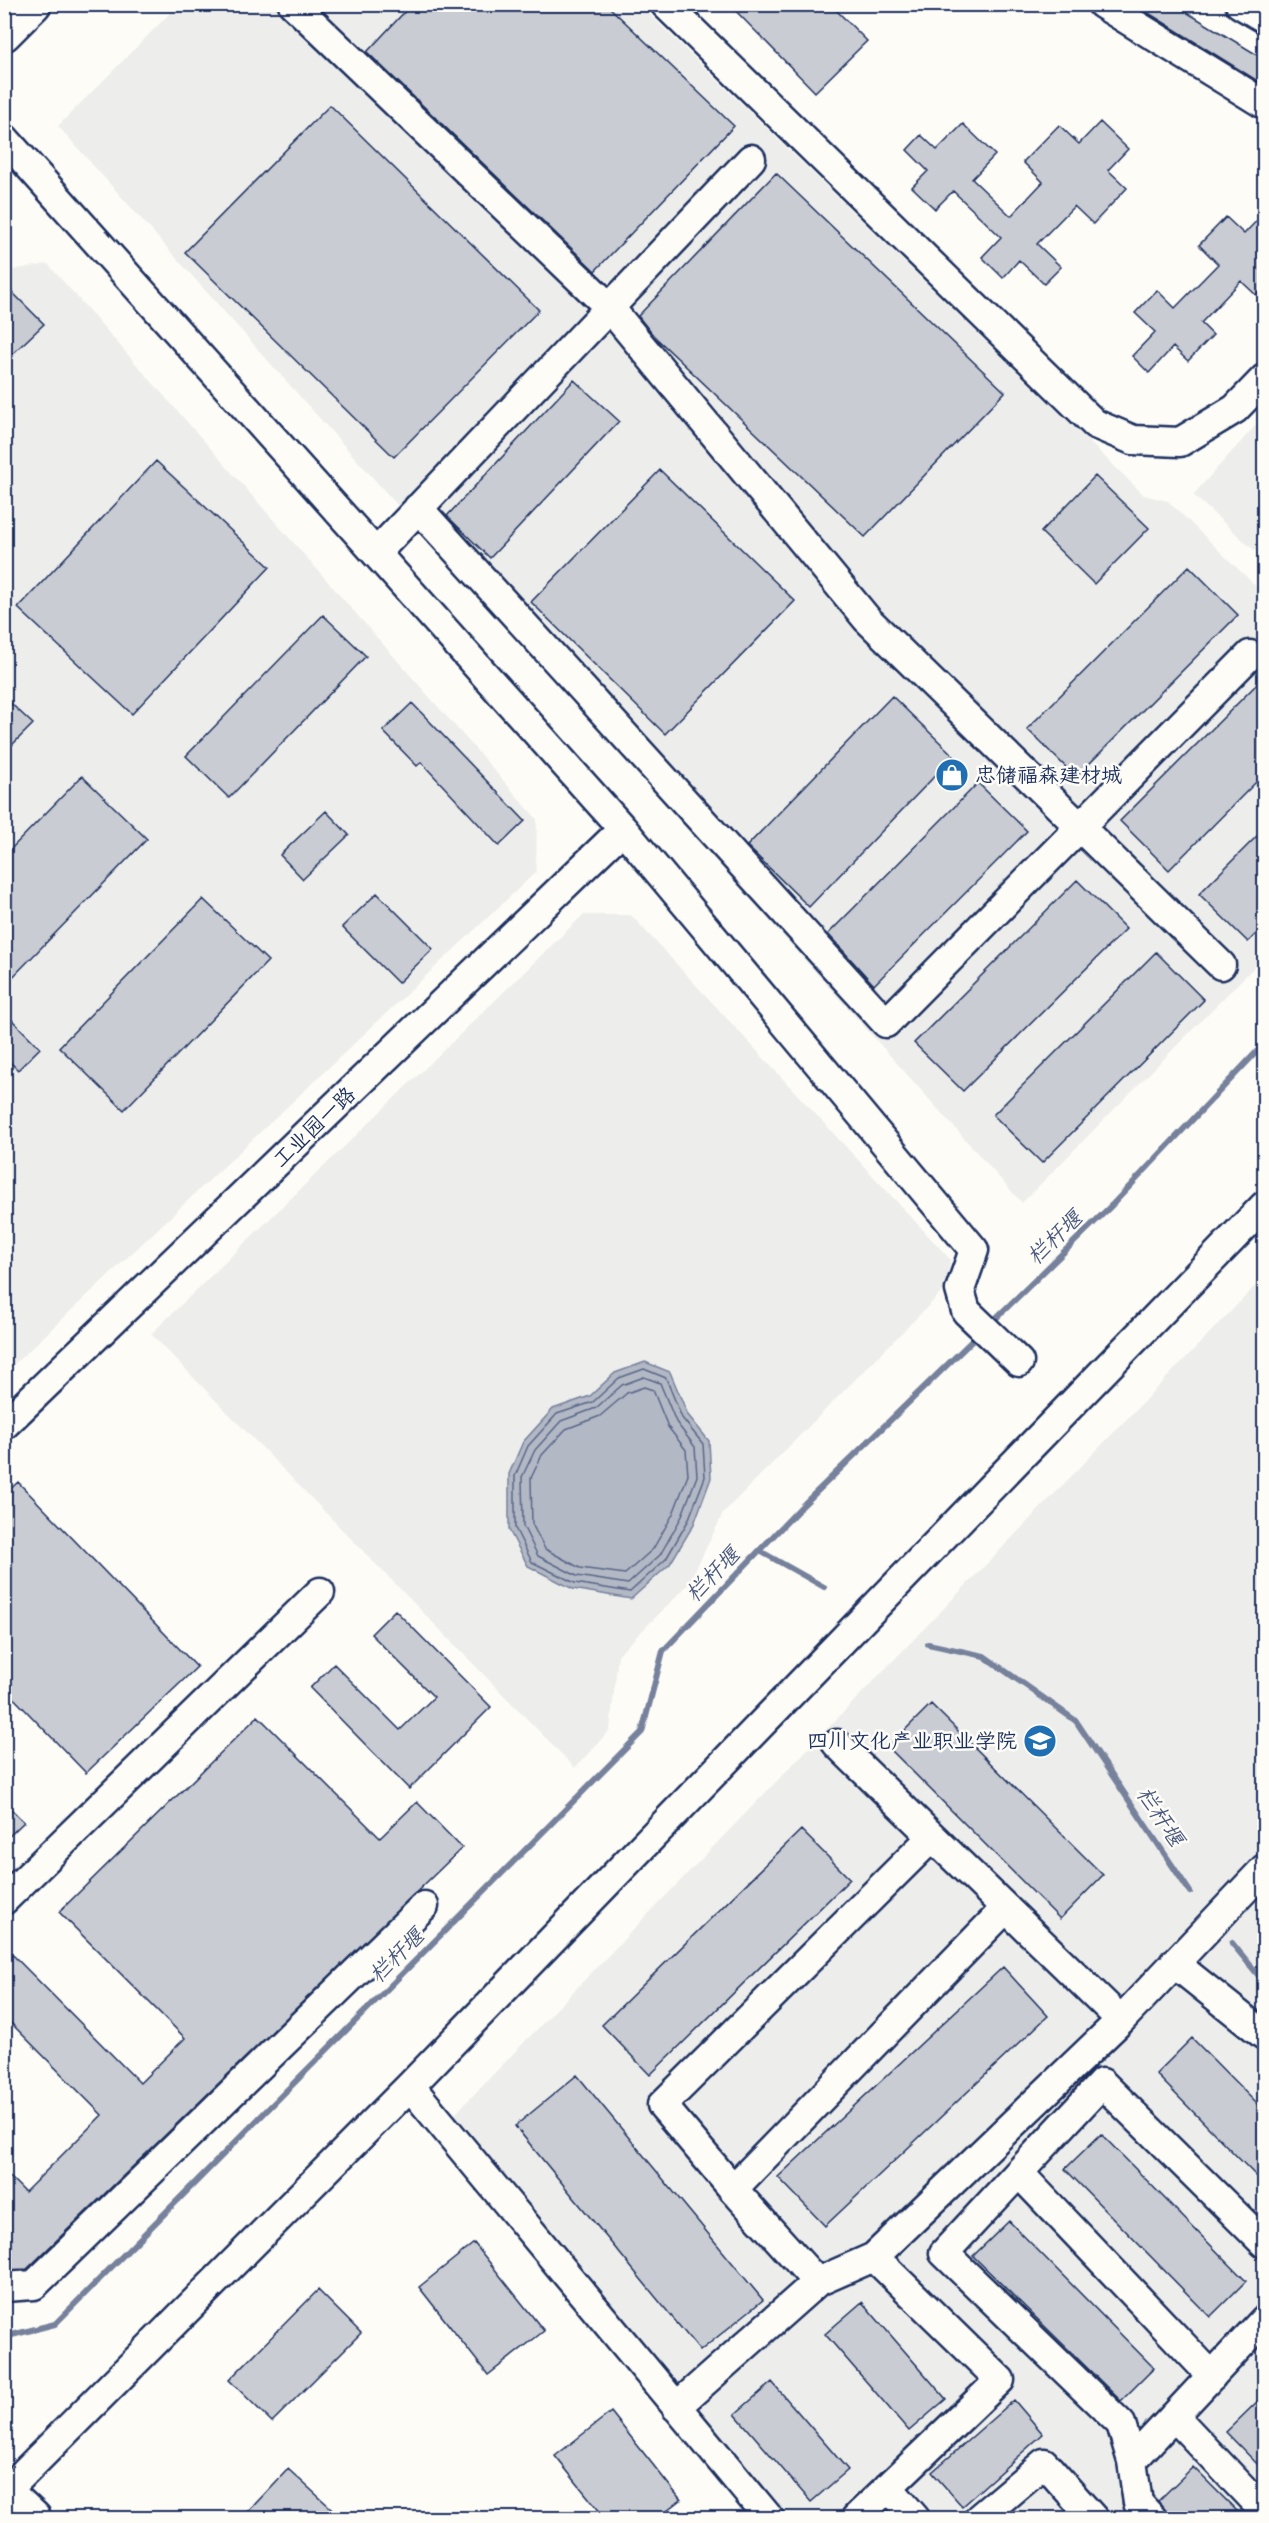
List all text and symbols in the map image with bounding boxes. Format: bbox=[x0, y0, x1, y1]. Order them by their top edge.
shop icon: 忠储福森建材城 bbox=[934, 757, 970, 793]
place label: 忠储福森建材城 bbox=[975, 761, 1122, 789]
street label: 工业园一路 bbox=[267, 1080, 361, 1174]
water label: 栏杆堰 bbox=[1021, 1202, 1090, 1271]
water label: 栏杆堰 bbox=[679, 1538, 748, 1608]
school or university icon: 四川文化产业职业学院 bbox=[1022, 1723, 1058, 1759]
place label: 四川文化产业职业学院 bbox=[807, 1727, 1017, 1755]
water label: 栏杆堰 bbox=[1130, 1781, 1193, 1854]
water label: 栏杆堰 bbox=[363, 1920, 432, 1989]

